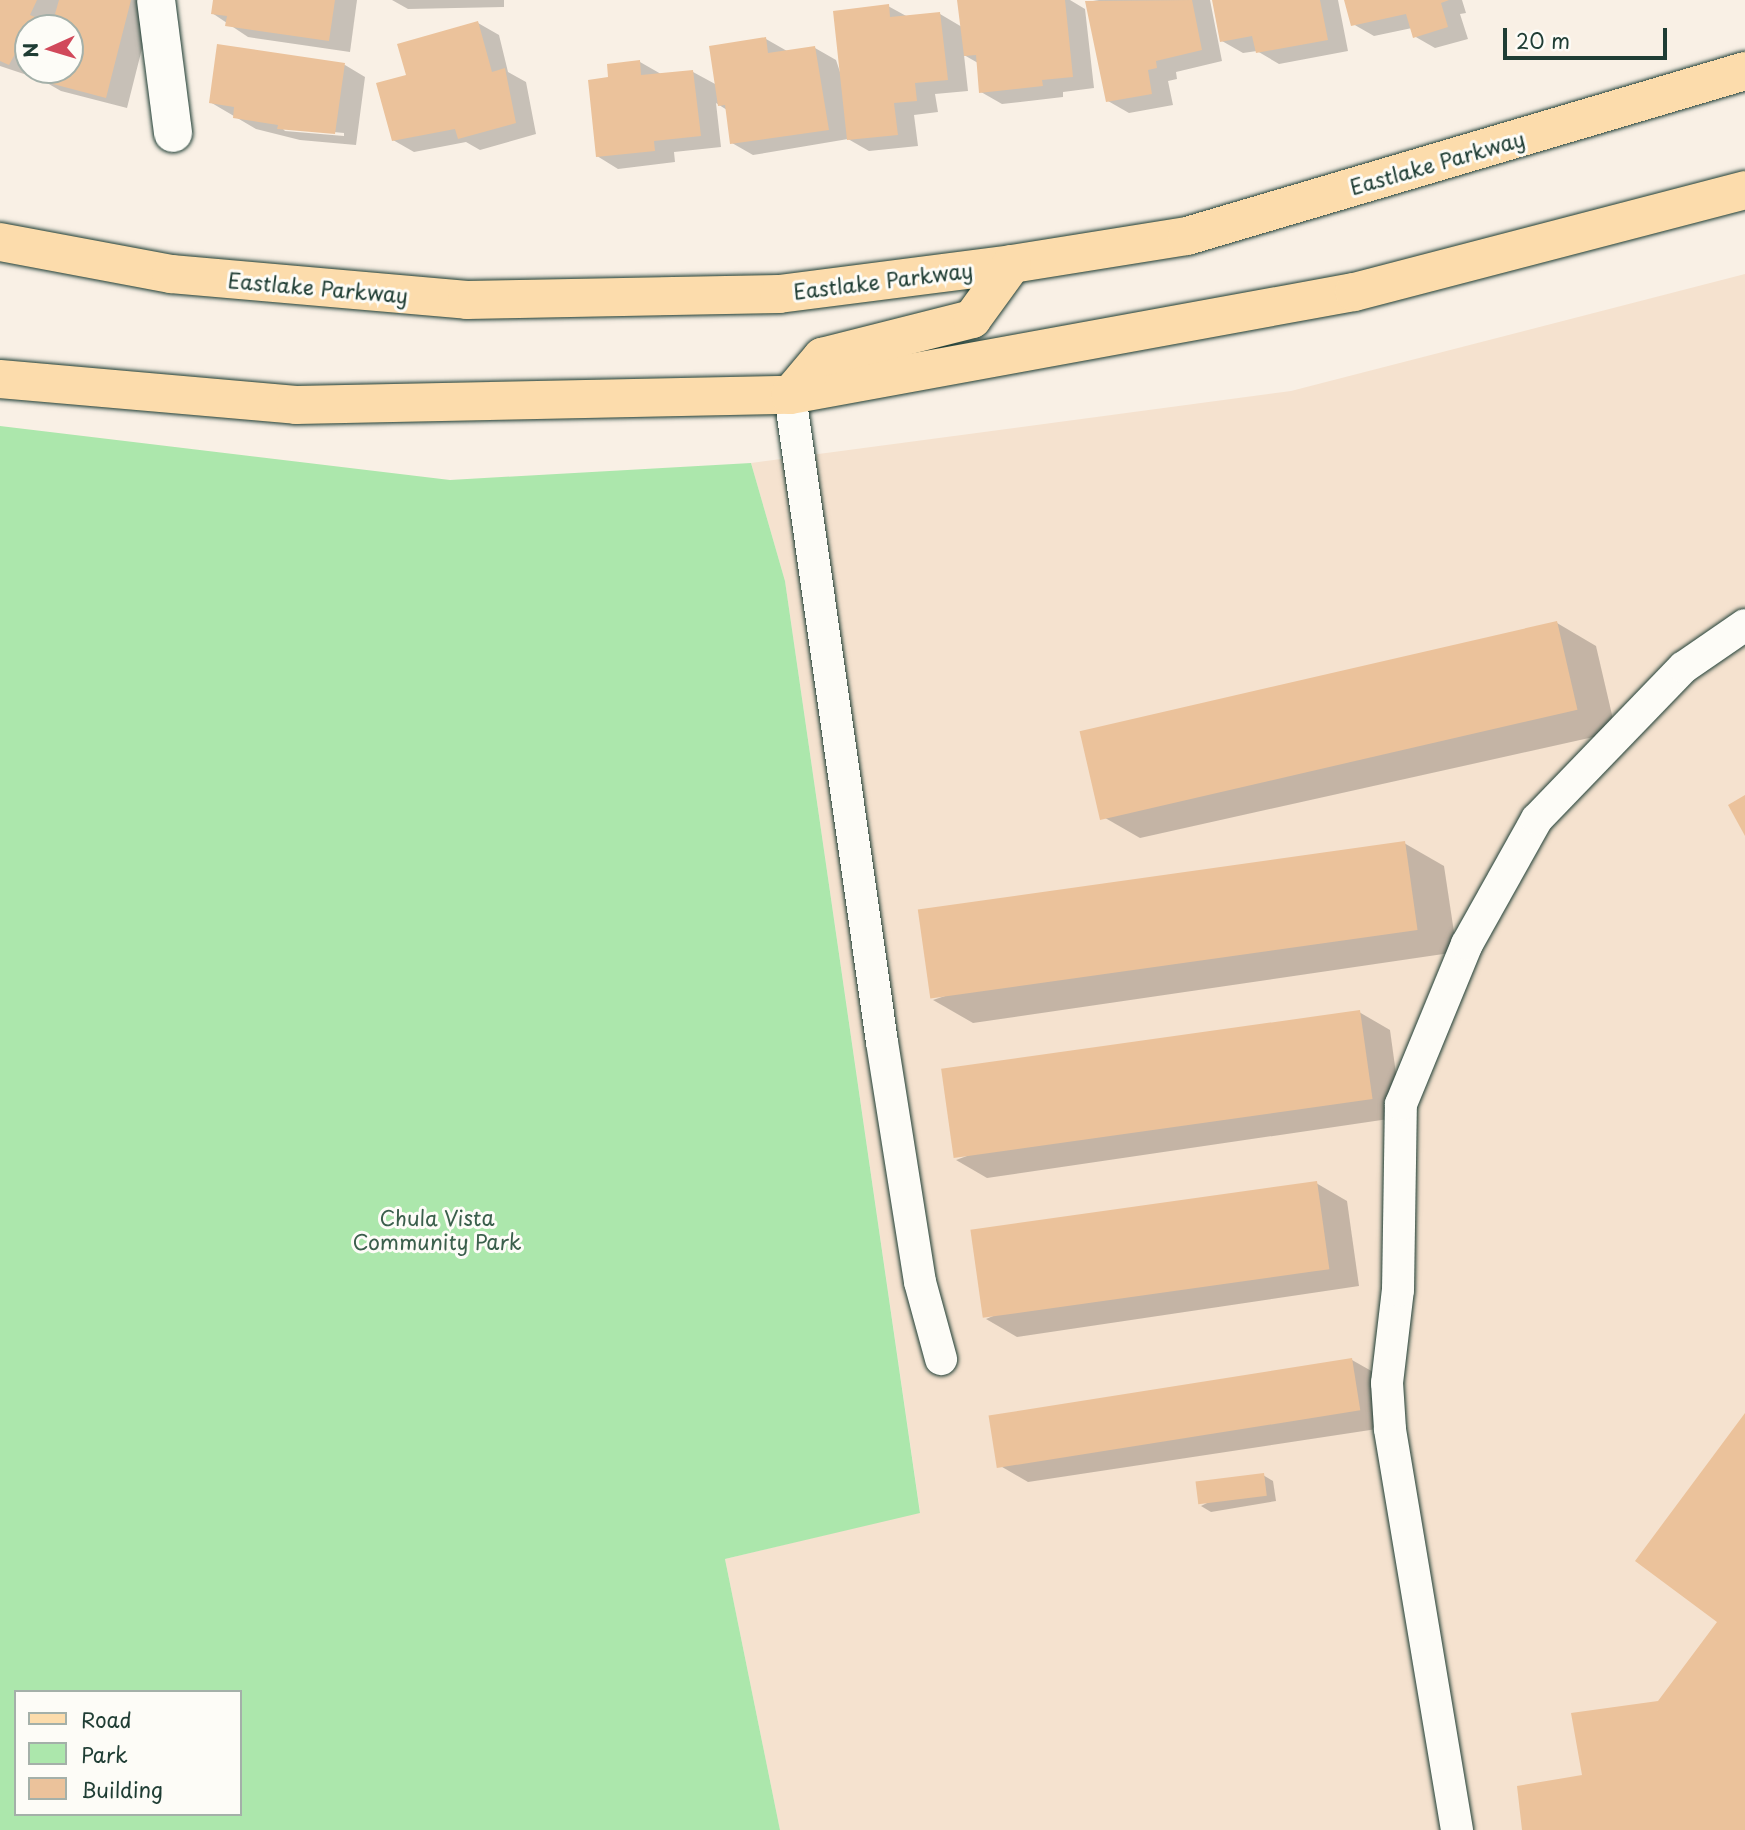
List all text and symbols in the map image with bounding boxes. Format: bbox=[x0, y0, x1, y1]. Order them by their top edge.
north arrow bbox=[14, 14, 84, 84]
scale bar bbox=[1507, 14, 1672, 58]
text: 20 m bbox=[1516, 24, 1570, 56]
text: N bbox=[16, 42, 45, 59]
street label: Eastlake Parkway bbox=[1346, 125, 1528, 199]
street label: Eastlake Parkway bbox=[791, 256, 975, 304]
street label: Eastlake Parkway bbox=[226, 267, 410, 307]
park label: Chula Vista Community Park bbox=[352, 1204, 522, 1254]
legend bbox=[14, 1690, 242, 1816]
text: Road bbox=[81, 1703, 132, 1735]
text: Park bbox=[81, 1738, 128, 1770]
text: Building bbox=[81, 1773, 163, 1805]

